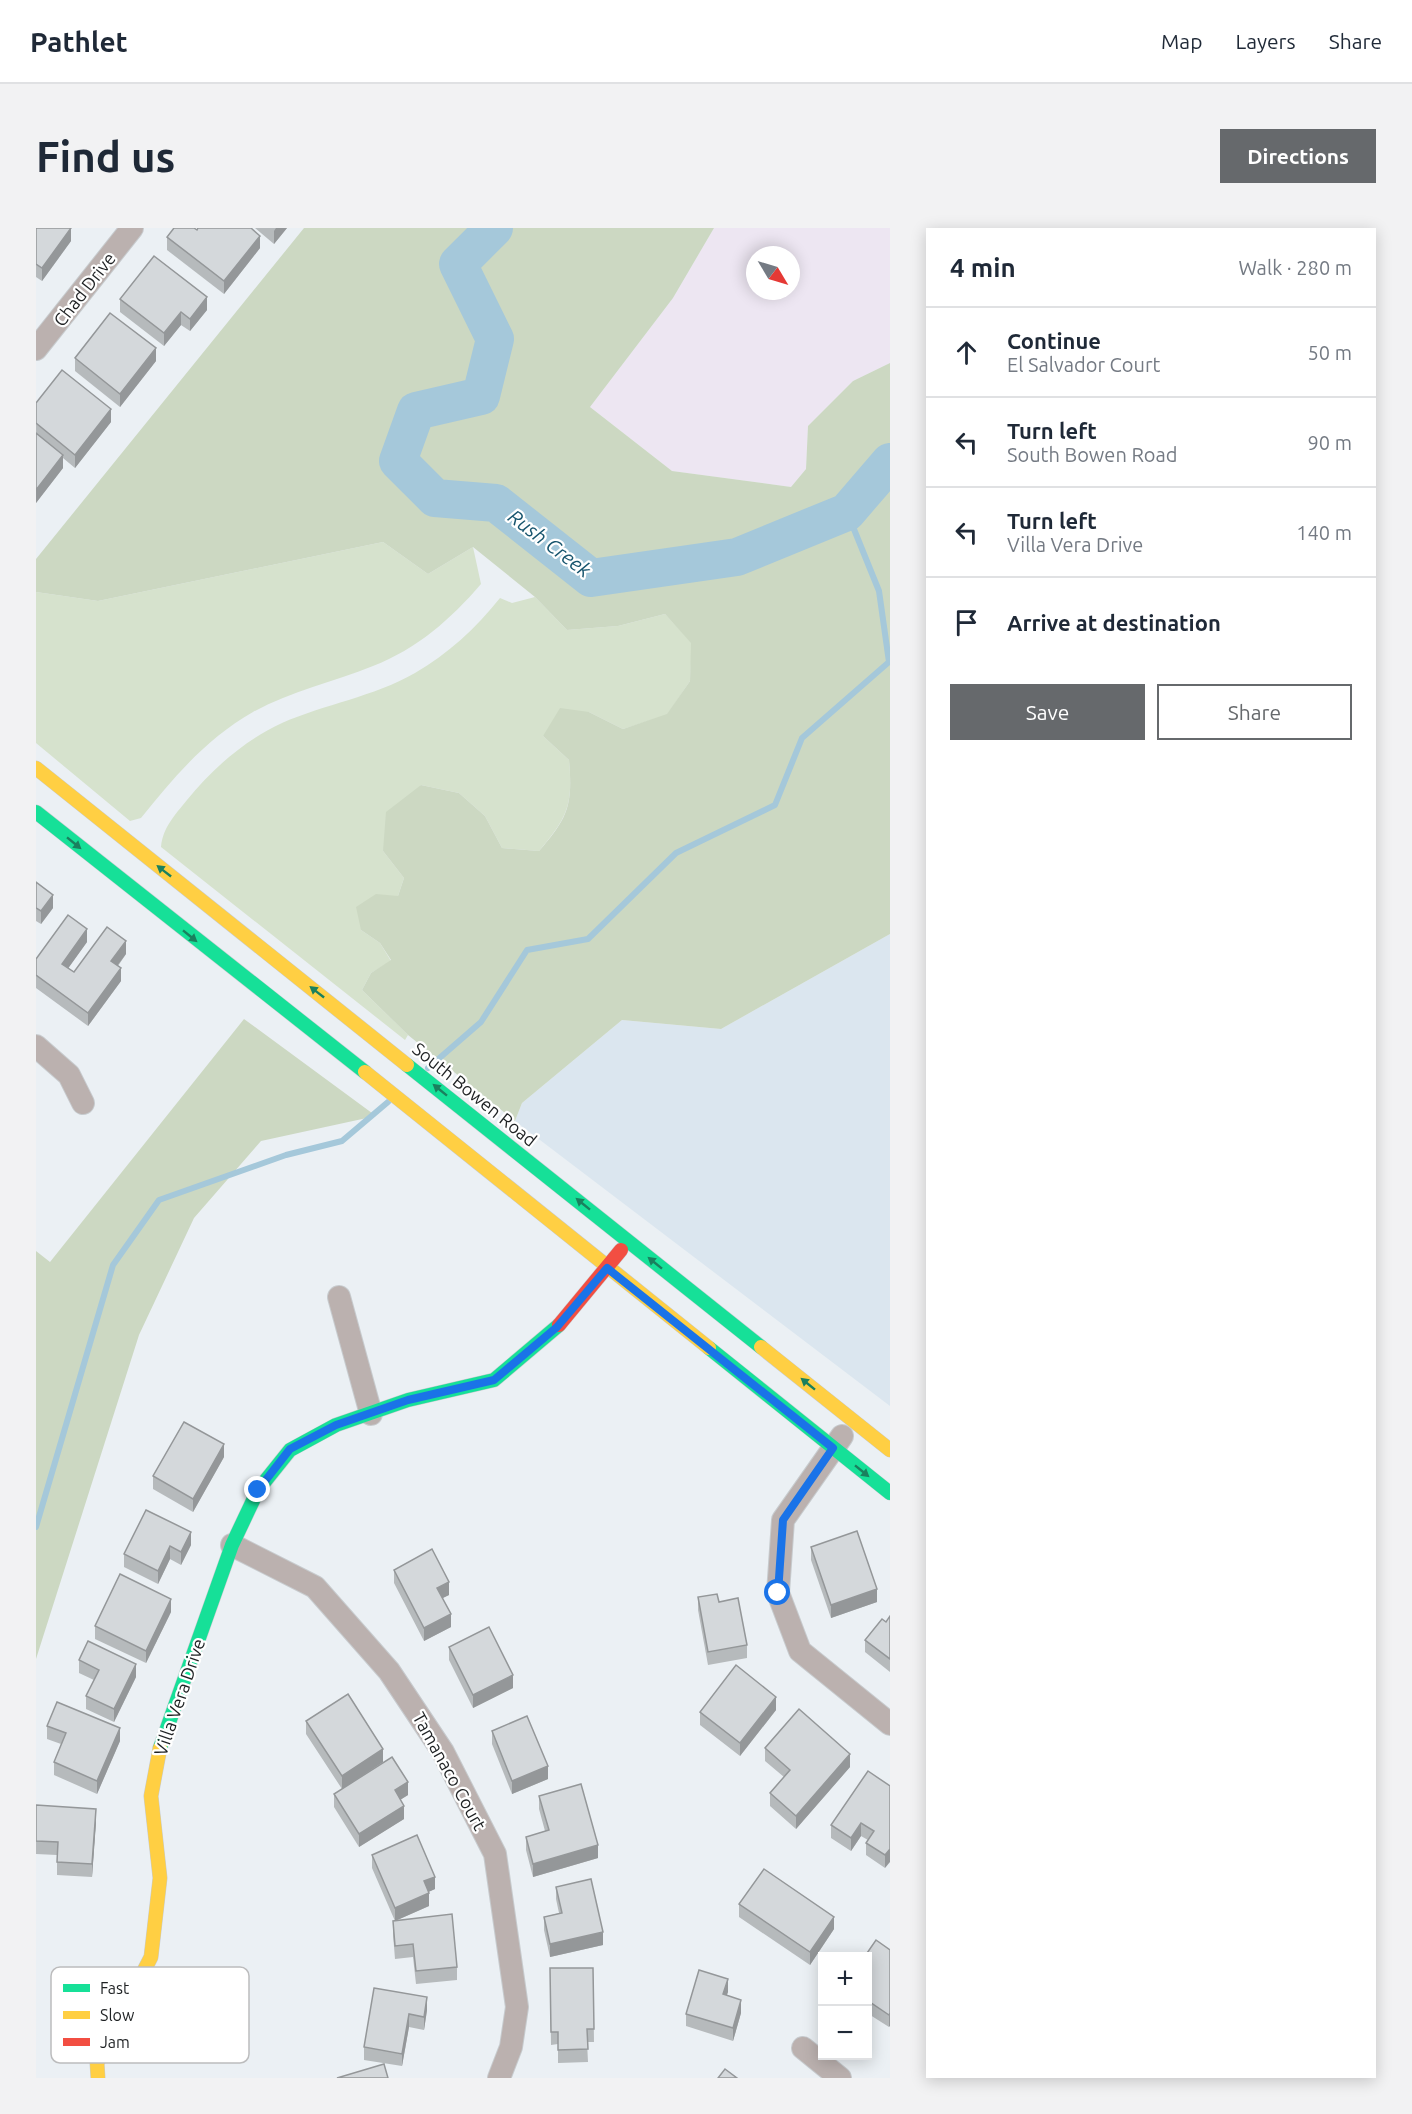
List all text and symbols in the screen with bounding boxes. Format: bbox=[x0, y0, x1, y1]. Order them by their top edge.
text: Pathlet bbox=[30, 26, 128, 57]
text: Map bbox=[1161, 29, 1202, 53]
text: Layers bbox=[1235, 29, 1296, 53]
text: Share bbox=[1329, 29, 1382, 53]
button: Directions bbox=[1220, 129, 1376, 183]
text: Find us bbox=[36, 133, 175, 180]
north arrow bbox=[746, 246, 800, 300]
street label: Chad Drive bbox=[49, 248, 119, 330]
text: 4 min bbox=[950, 253, 1016, 282]
text: Walk · 280 m bbox=[1239, 256, 1352, 279]
text: Continue bbox=[1007, 328, 1101, 353]
icon: ahead bbox=[950, 336, 983, 369]
text: 50 m bbox=[1308, 341, 1352, 364]
text: El Salvador Court bbox=[1007, 353, 1160, 376]
text: Turn left bbox=[1007, 418, 1097, 443]
icon: left bbox=[950, 426, 983, 459]
text: 90 m bbox=[1308, 431, 1352, 454]
text: South Bowen Road bbox=[1007, 443, 1177, 466]
water label: Rush Creek bbox=[504, 504, 596, 582]
text: Turn left bbox=[1007, 508, 1097, 533]
icon: left bbox=[950, 516, 983, 549]
text: 140 m bbox=[1296, 521, 1352, 544]
text: Villa Vera Drive bbox=[1007, 533, 1143, 556]
icon: arrive bbox=[950, 606, 983, 639]
text: Arrive at destination bbox=[1007, 610, 1221, 635]
button: Save bbox=[950, 684, 1145, 740]
button: Share bbox=[1157, 684, 1352, 740]
one-way arrow bbox=[66, 836, 82, 849]
one-way arrow bbox=[157, 865, 172, 877]
one-way arrow bbox=[182, 929, 198, 942]
one-way arrow bbox=[310, 986, 325, 998]
street label: South Bowen Road bbox=[409, 1038, 541, 1150]
one-way arrow bbox=[432, 1083, 448, 1096]
one-way arrow bbox=[575, 1199, 590, 1211]
one-way arrow bbox=[648, 1257, 663, 1269]
one-way arrow bbox=[800, 1378, 816, 1391]
one-way arrow bbox=[854, 1464, 869, 1476]
route end bbox=[244, 1476, 270, 1502]
route start bbox=[764, 1579, 790, 1605]
street label: Villa Vera Drive bbox=[150, 1636, 208, 1758]
street label: Tamanaco Court bbox=[409, 1709, 491, 1833]
map controls bbox=[818, 1952, 872, 2060]
button: + bbox=[818, 1952, 872, 2006]
legend bbox=[51, 1967, 249, 2063]
text: Fast bbox=[100, 1979, 130, 1997]
text: Slow bbox=[100, 2006, 135, 2024]
button: − bbox=[818, 2006, 872, 2060]
text: Jam bbox=[100, 2033, 130, 2051]

